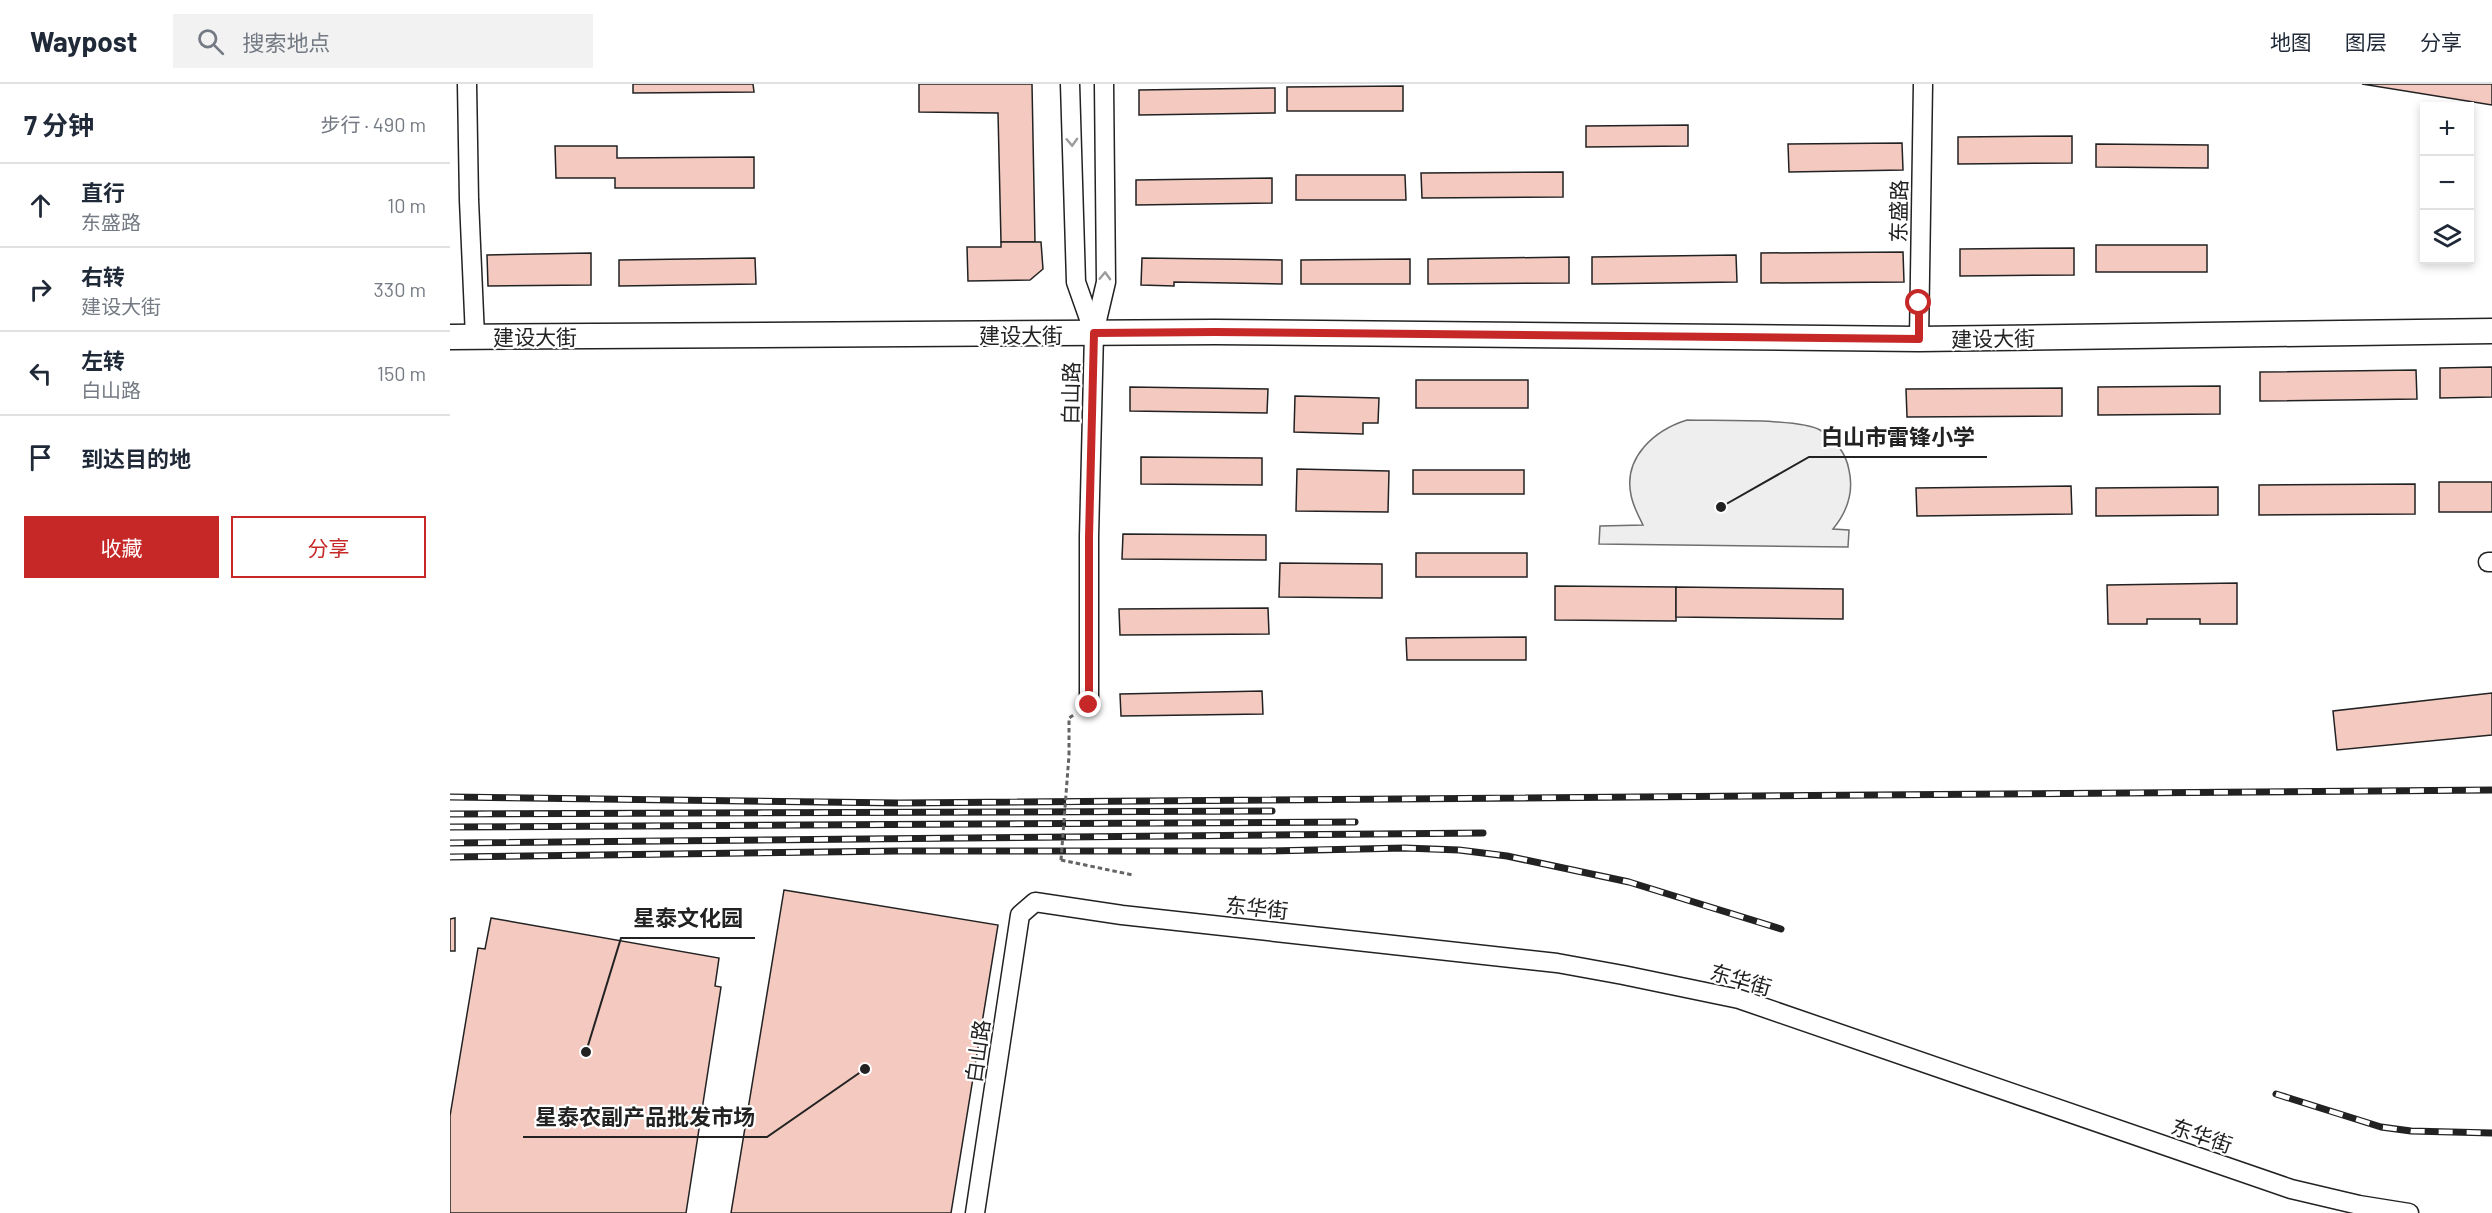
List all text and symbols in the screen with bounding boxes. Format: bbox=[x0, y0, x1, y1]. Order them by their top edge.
search box bbox=[173, 14, 593, 68]
text: Waypost bbox=[30, 24, 137, 58]
icon: search bbox=[194, 25, 227, 58]
text: 搜索地点 bbox=[242, 29, 330, 55]
text: 地图 bbox=[2270, 29, 2312, 54]
text: 图层 bbox=[2345, 29, 2387, 54]
text: 分享 bbox=[2420, 29, 2462, 54]
map controls bbox=[2420, 102, 2474, 264]
button: + bbox=[2420, 102, 2474, 156]
text: 7 分钟 bbox=[24, 109, 94, 140]
text: 步行 · 490 m bbox=[321, 112, 426, 136]
one-way arrow bbox=[1066, 138, 1078, 147]
button: − bbox=[2420, 156, 2474, 210]
text: 直行 bbox=[81, 179, 125, 205]
street label: 东盛路 bbox=[1885, 179, 1911, 243]
icon: ahead bbox=[24, 189, 57, 222]
text: 10 m bbox=[387, 193, 426, 217]
text: 东盛路 bbox=[81, 210, 141, 234]
button: layers bbox=[2420, 210, 2474, 264]
text: 右转 bbox=[81, 263, 125, 289]
one-way arrow bbox=[1099, 272, 1112, 281]
icon: right bbox=[24, 273, 57, 306]
text: 330 m bbox=[374, 277, 426, 301]
route start bbox=[1905, 289, 1931, 315]
text: 建设大街 bbox=[81, 294, 161, 318]
street label: 建设大街 bbox=[979, 322, 1063, 347]
street label: 建设大街 bbox=[493, 324, 577, 349]
street label: 建设大街 bbox=[1951, 325, 2035, 351]
text: 左转 bbox=[81, 347, 125, 373]
icon: left bbox=[24, 357, 57, 390]
text: 150 m bbox=[377, 361, 426, 385]
street label: 白山路 bbox=[1057, 361, 1083, 425]
text: 白山路 bbox=[81, 378, 141, 402]
callout: 白山市雷锋小学 bbox=[1809, 417, 1987, 457]
text: 白山市雷锋小学 bbox=[1821, 423, 1975, 449]
icon: arrive bbox=[24, 441, 57, 474]
text: 到达目的地 bbox=[81, 445, 191, 471]
button: 收藏 bbox=[24, 516, 219, 578]
button: 分享 bbox=[231, 516, 426, 578]
route end bbox=[1075, 691, 1101, 717]
street label: 东华街 bbox=[1224, 891, 1290, 923]
callout: 星泰文化园 bbox=[621, 898, 755, 938]
text: 星泰文化园 bbox=[633, 904, 743, 930]
street label: 东华街 bbox=[1707, 958, 1775, 1000]
street label: 白山路 bbox=[960, 1018, 994, 1084]
callout: 星泰农副产品批发市场 bbox=[523, 1097, 767, 1137]
text: 星泰农副产品批发市场 bbox=[535, 1103, 755, 1129]
street label: 东华街 bbox=[2168, 1113, 2236, 1157]

